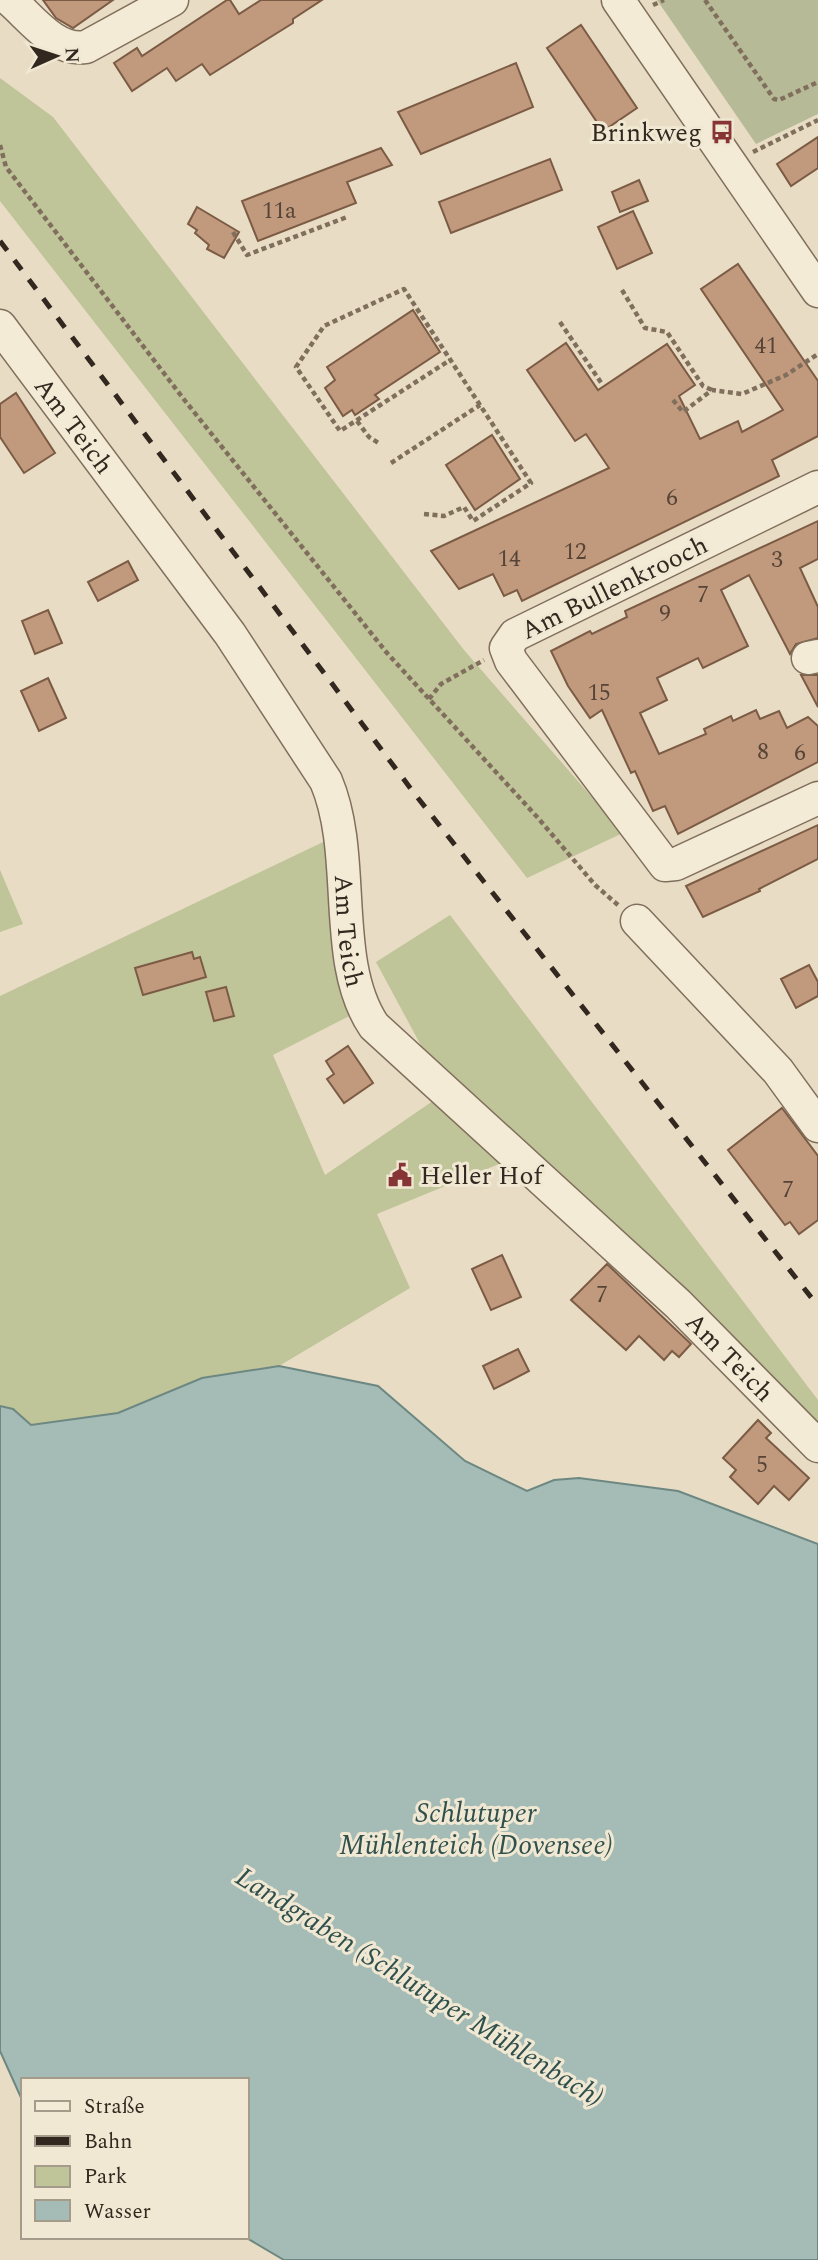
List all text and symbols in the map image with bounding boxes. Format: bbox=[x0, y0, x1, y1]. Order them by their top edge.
north arrow bbox=[21, 21, 91, 91]
text: N bbox=[57, 47, 86, 64]
place label: Brinkweg bbox=[590, 113, 702, 153]
bus stop icon: Brinkweg bbox=[708, 118, 736, 146]
house number: 11a bbox=[262, 194, 296, 229]
house number: 41 bbox=[755, 329, 778, 364]
street label: Am Teich bbox=[24, 369, 123, 483]
house number: 6 bbox=[666, 481, 678, 516]
street label: Am Bullenkrooch bbox=[514, 525, 715, 651]
house number: 12 bbox=[564, 535, 587, 570]
house number: 14 bbox=[498, 542, 521, 577]
house number: 3 bbox=[771, 543, 783, 578]
house number: 7 bbox=[697, 578, 709, 613]
house number: 9 bbox=[659, 597, 671, 632]
house number: 15 bbox=[588, 676, 611, 711]
house number: 8 bbox=[757, 735, 769, 770]
house number: 6 bbox=[794, 736, 806, 771]
street label: Am Teich bbox=[323, 873, 375, 992]
place label: Heller Hof bbox=[420, 1156, 544, 1196]
public building icon: Heller Hof bbox=[386, 1161, 414, 1189]
house number: 7 bbox=[782, 1173, 794, 1208]
house number: 7 bbox=[596, 1278, 608, 1313]
street label: Am Teich bbox=[675, 1303, 783, 1412]
house number: 5 bbox=[756, 1448, 768, 1483]
water label: Schlutuper Mühlenteich (Dovensee) bbox=[339, 1792, 613, 1867]
water label: Landgraben (Schlutuper Mühlenbach) bbox=[227, 1856, 612, 2119]
legend bbox=[21, 2078, 248, 2239]
text: Straße bbox=[84, 2091, 145, 2123]
text: Bahn bbox=[84, 2126, 132, 2158]
text: Park bbox=[84, 2161, 128, 2193]
text: Wasser bbox=[84, 2196, 151, 2228]

